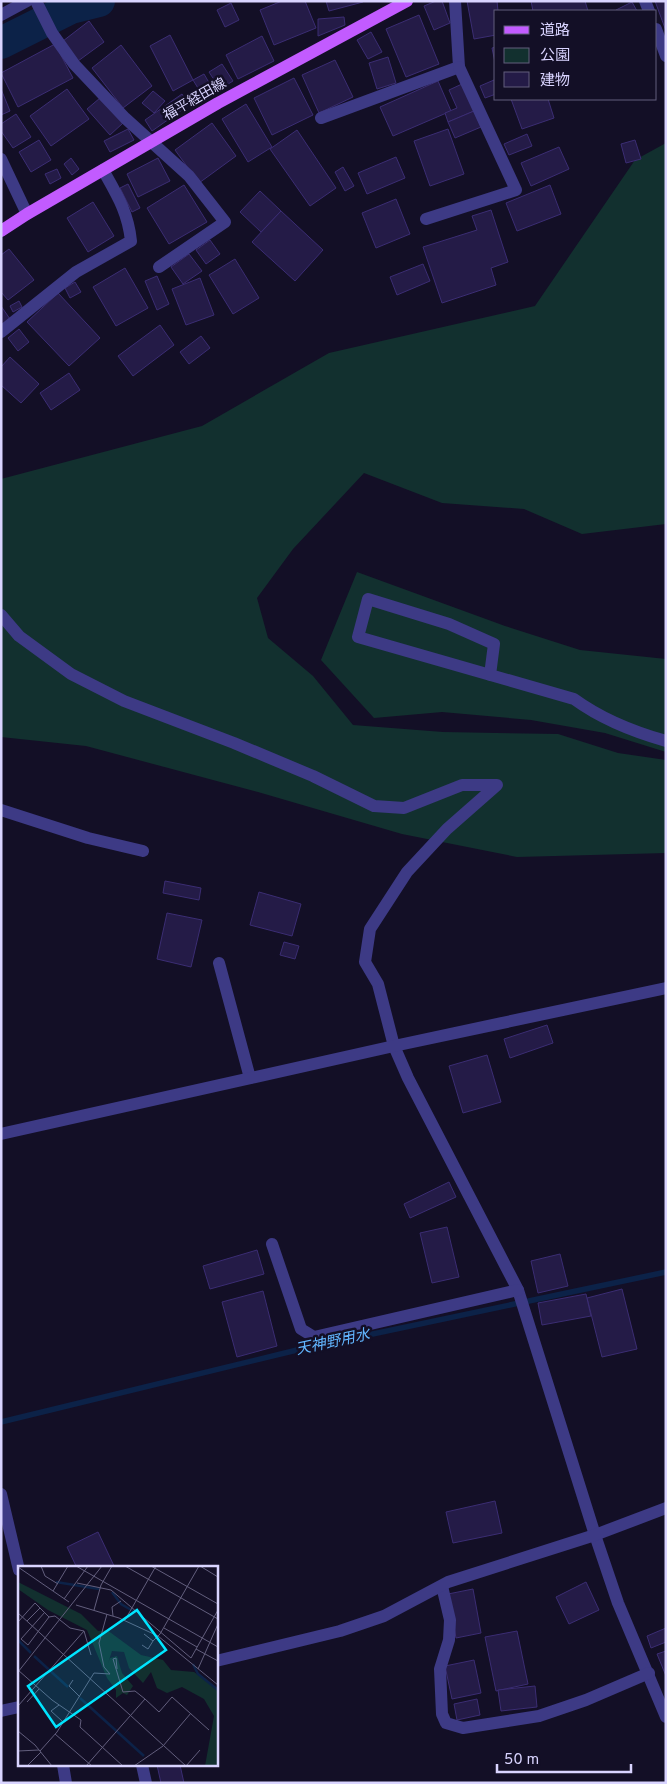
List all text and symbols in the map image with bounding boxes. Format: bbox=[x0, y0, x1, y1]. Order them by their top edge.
legend bbox=[494, 10, 657, 100]
text: 道路 bbox=[540, 22, 570, 41]
text: 公園 bbox=[540, 47, 570, 66]
text: 建物 bbox=[540, 72, 570, 91]
street label: 福平経田線 bbox=[160, 75, 230, 125]
water label: 天神野用水 bbox=[294, 1325, 374, 1360]
inset map bbox=[18, 1566, 218, 1766]
scale bar bbox=[497, 1742, 631, 1774]
text: 50 m bbox=[504, 1751, 539, 1770]

